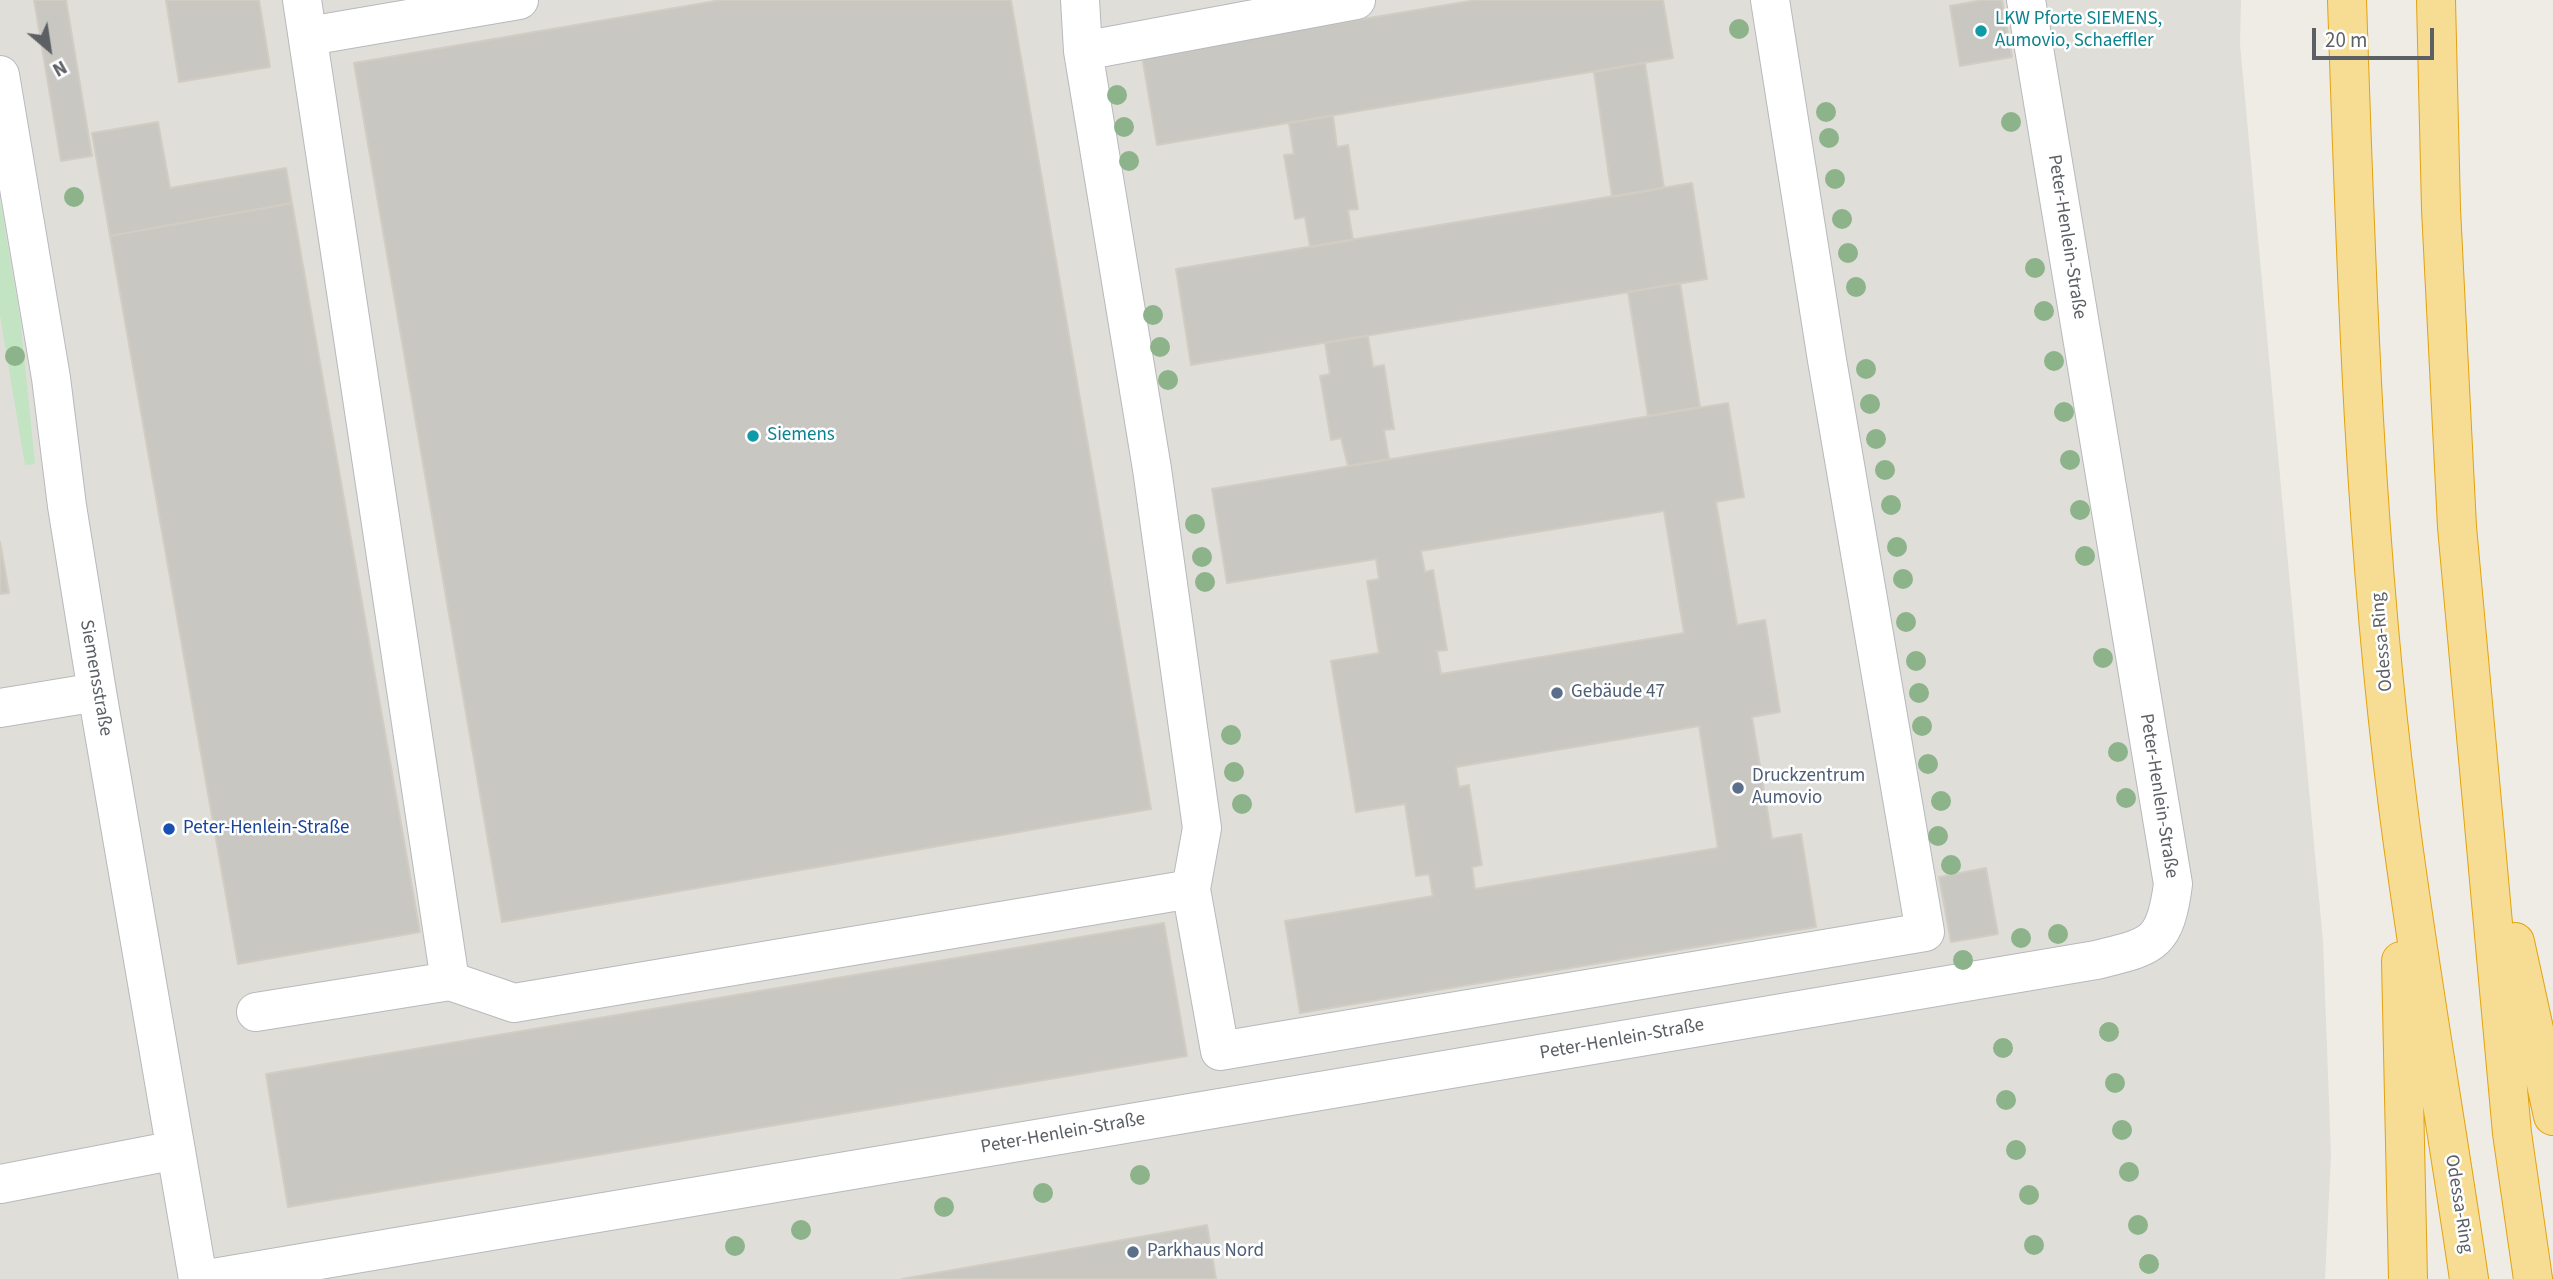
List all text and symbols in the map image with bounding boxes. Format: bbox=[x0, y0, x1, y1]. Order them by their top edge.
place label: LKW Pforte SIEMENS, Aumovio, Schaeffler bbox=[1995, 9, 2162, 53]
north arrow bbox=[14, 14, 84, 84]
scale bar bbox=[2315, 14, 2438, 58]
marker: LKW Pforte SIEMENS, Aumovio, Schaeffler bbox=[1973, 23, 1989, 39]
text: 20 m bbox=[2325, 25, 2367, 55]
text: N bbox=[47, 53, 72, 83]
street label: Peter-Henlein-Straße bbox=[2042, 153, 2090, 321]
place label: Siemens bbox=[767, 425, 835, 447]
marker: Siemens bbox=[745, 428, 761, 444]
street label: Odessa-Ring bbox=[2367, 591, 2399, 693]
street label: Siemensstraße bbox=[74, 618, 116, 738]
place label: Gebäude 47 bbox=[1571, 682, 1665, 704]
marker: Gebäude 47 bbox=[1549, 685, 1565, 701]
street label: Peter-Henlein-Straße bbox=[2134, 712, 2182, 880]
place label: Druckzentrum Aumovio bbox=[1752, 766, 1865, 810]
marker: Druckzentrum Aumovio bbox=[1730, 780, 1746, 796]
place label: Peter-Henlein-Straße bbox=[183, 818, 349, 840]
marker: Peter-Henlein-Straße bbox=[161, 821, 177, 837]
street label: Peter-Henlein-Straße bbox=[1538, 1014, 1706, 1066]
street label: Peter-Henlein-Straße bbox=[979, 1108, 1147, 1160]
street label: Odessa-Ring bbox=[2439, 1153, 2477, 1255]
place label: Parkhaus Nord bbox=[1147, 1241, 1264, 1263]
marker: Parkhaus Nord bbox=[1125, 1244, 1141, 1260]

